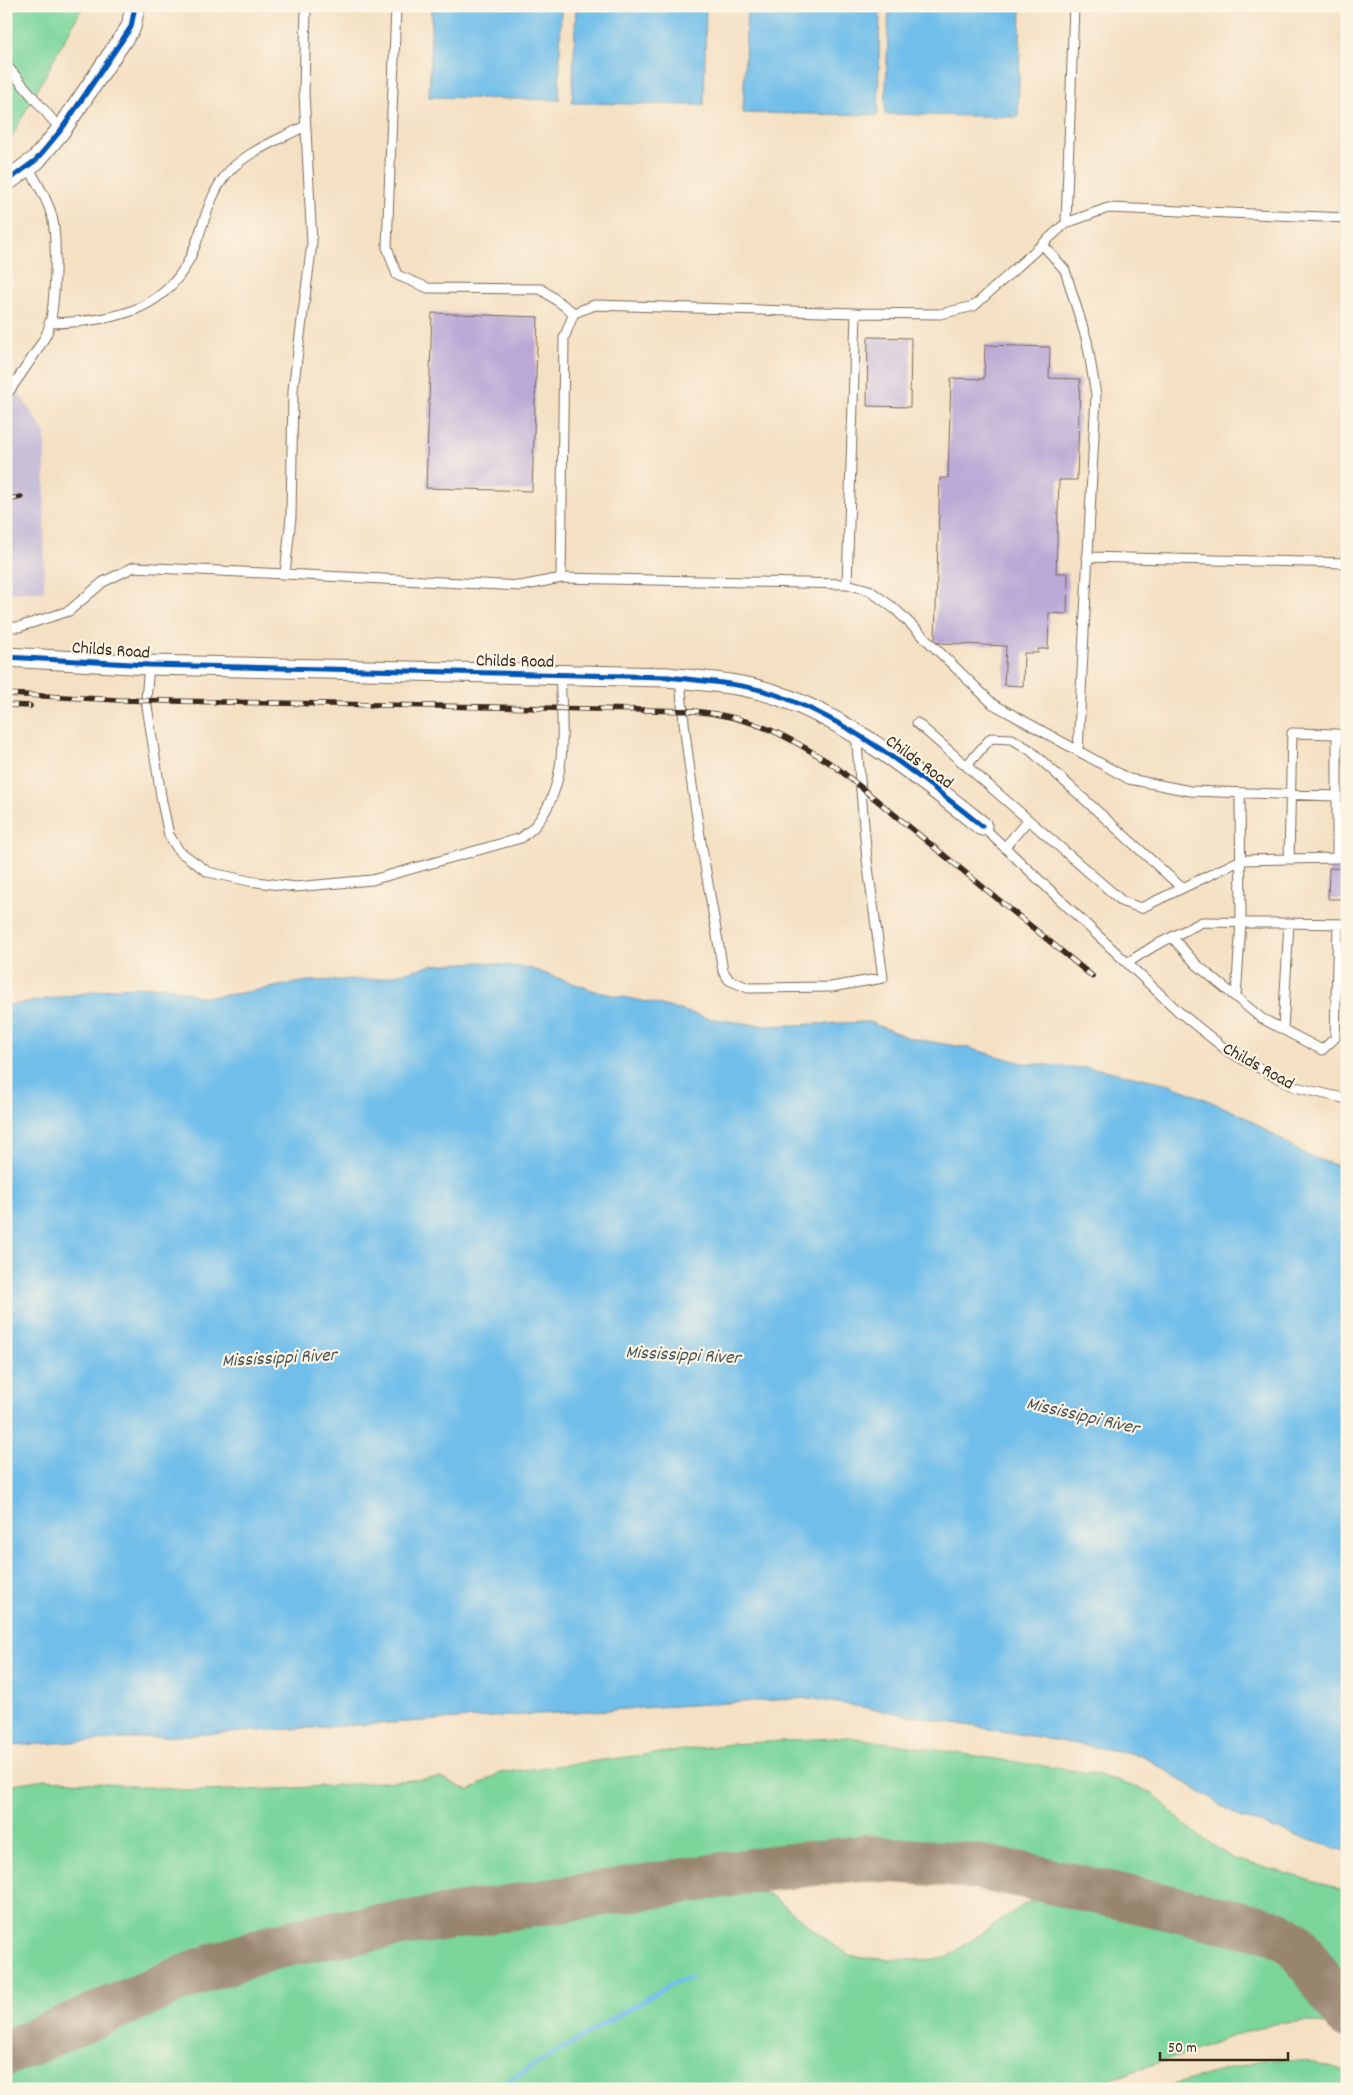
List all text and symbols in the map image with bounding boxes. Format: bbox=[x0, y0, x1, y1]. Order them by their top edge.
street label: Childs Road bbox=[71, 636, 151, 667]
street label: Childs Road bbox=[475, 649, 554, 676]
street label: Childs Road bbox=[879, 730, 958, 796]
street label: Childs Road bbox=[1217, 1037, 1298, 1097]
water label: Mississippi River bbox=[625, 1340, 743, 1373]
water label: Mississippi River bbox=[221, 1343, 339, 1376]
water label: Mississippi River bbox=[1023, 1391, 1143, 1444]
scale bar bbox=[1160, 2030, 1288, 2062]
text: 50 m bbox=[1168, 2038, 1197, 2060]

